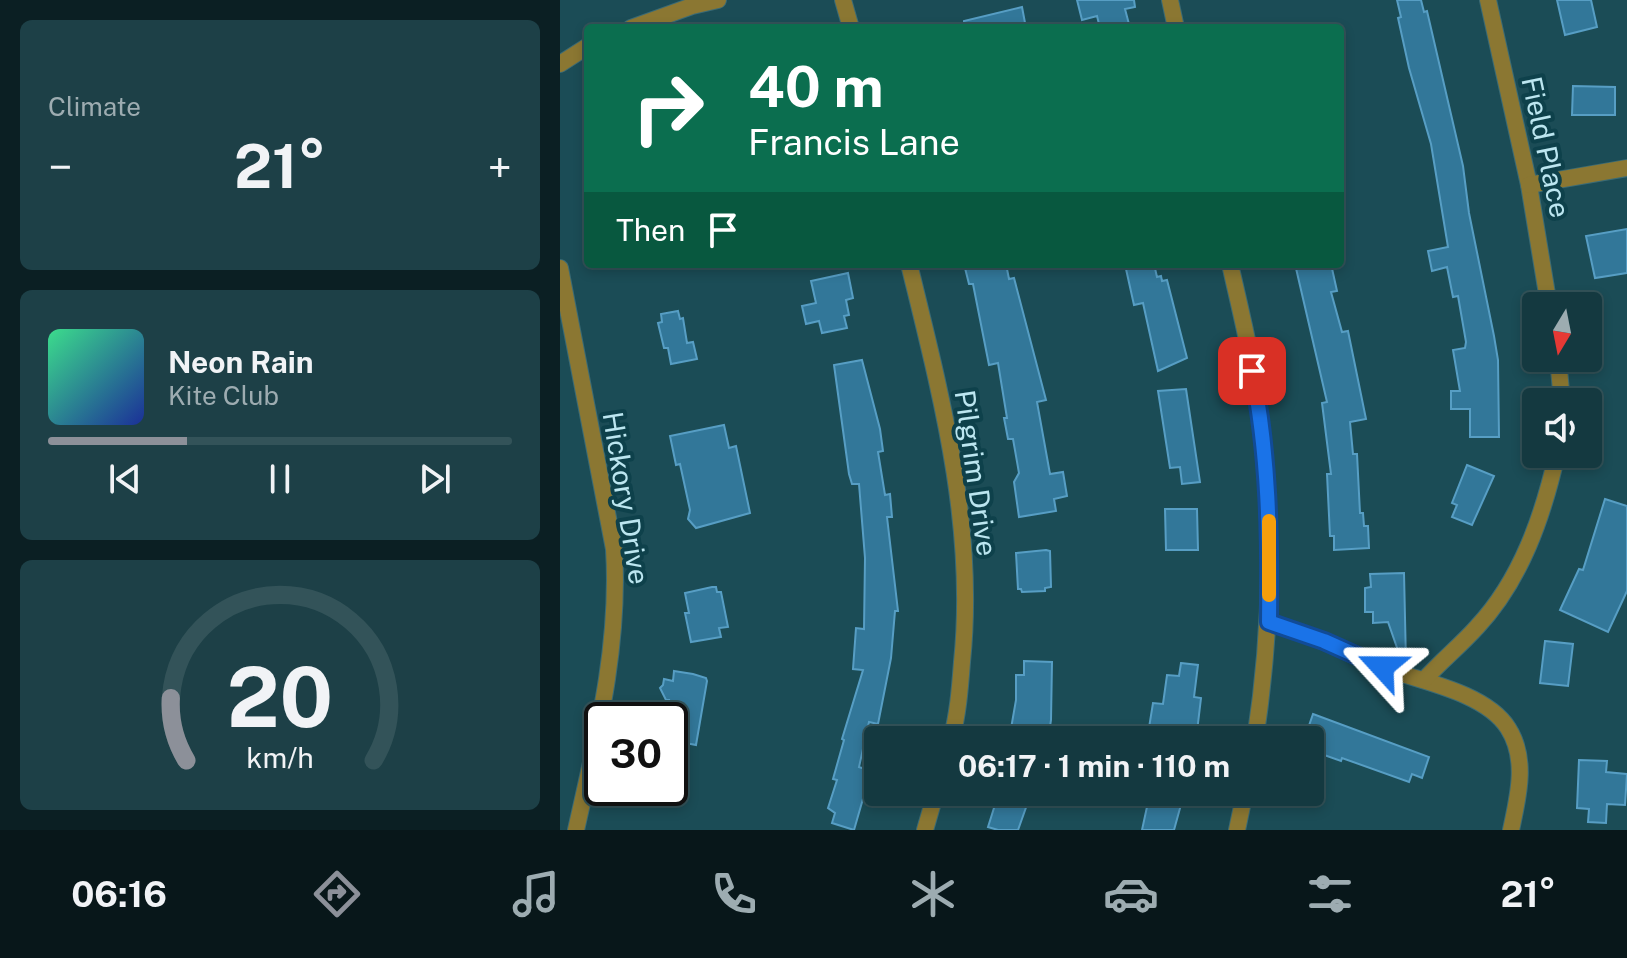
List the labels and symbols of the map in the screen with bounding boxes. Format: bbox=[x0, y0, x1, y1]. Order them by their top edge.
street label: Field Place bbox=[1515, 73, 1578, 220]
north arrow bbox=[1522, 292, 1602, 372]
pin bbox=[1218, 337, 1286, 405]
street label: Pilgrim Drive bbox=[949, 388, 1004, 558]
street label: Hickory Drive bbox=[597, 409, 656, 587]
position arrow bbox=[1340, 625, 1424, 709]
speed limit sign: 30 bbox=[584, 702, 688, 806]

